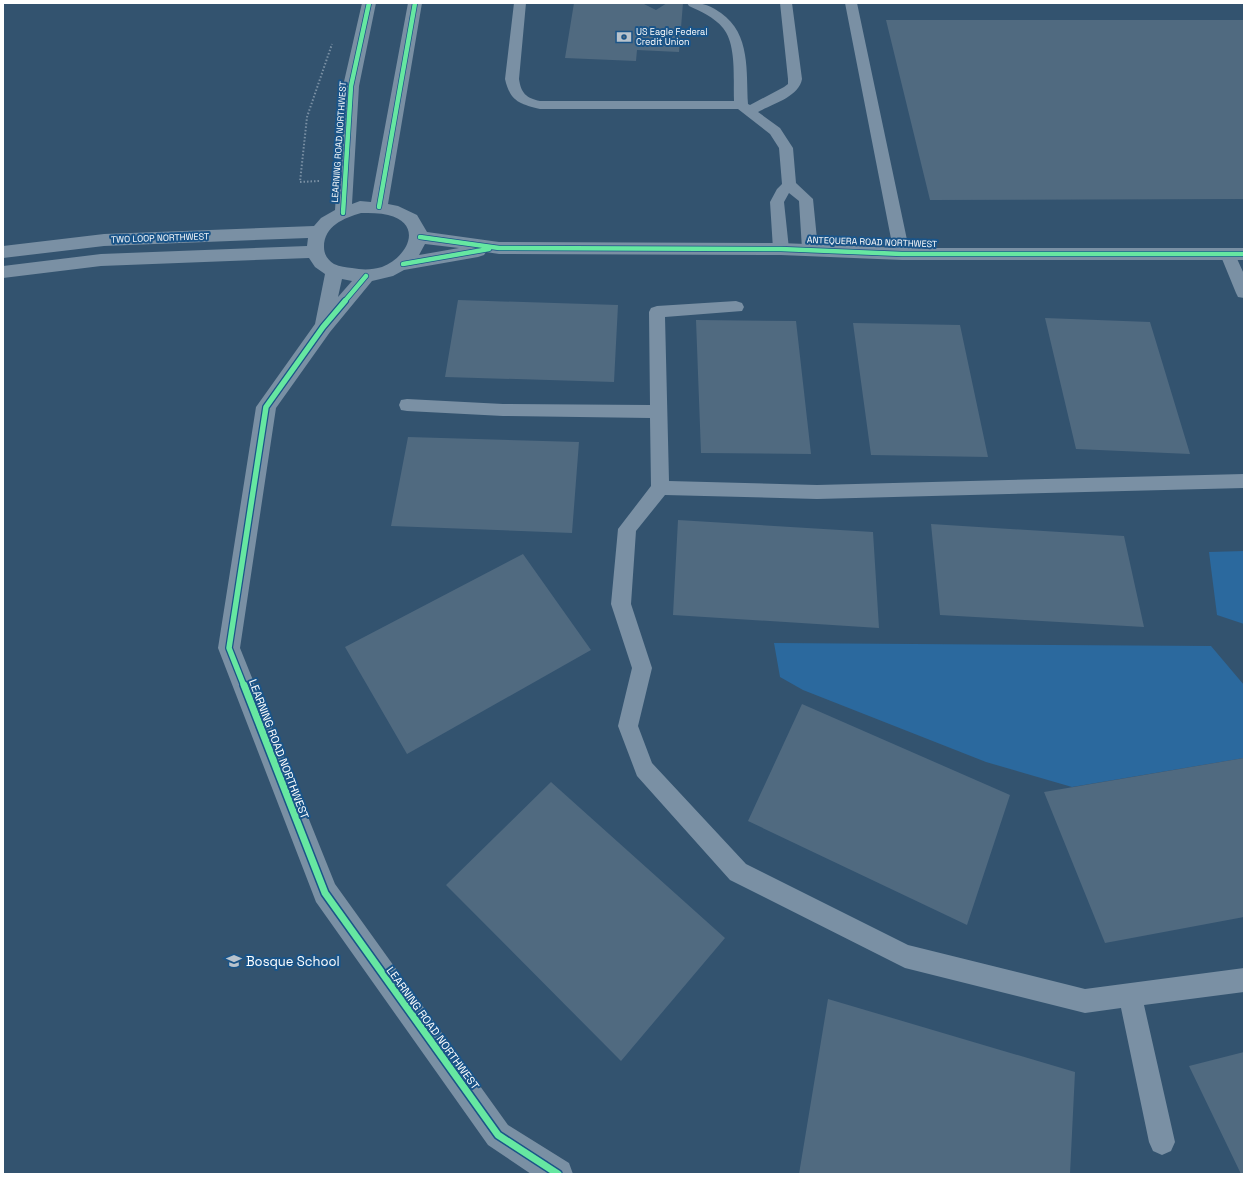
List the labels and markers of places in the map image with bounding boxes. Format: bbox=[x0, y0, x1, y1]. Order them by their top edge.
place label: US Eagle Federal Credit Union bbox=[636, 26, 707, 48]
bank icon: US Eagle Federal Credit Union bbox=[615, 28, 633, 46]
school or university icon: Bosque School bbox=[225, 952, 243, 970]
place label: Bosque School bbox=[246, 953, 340, 970]

